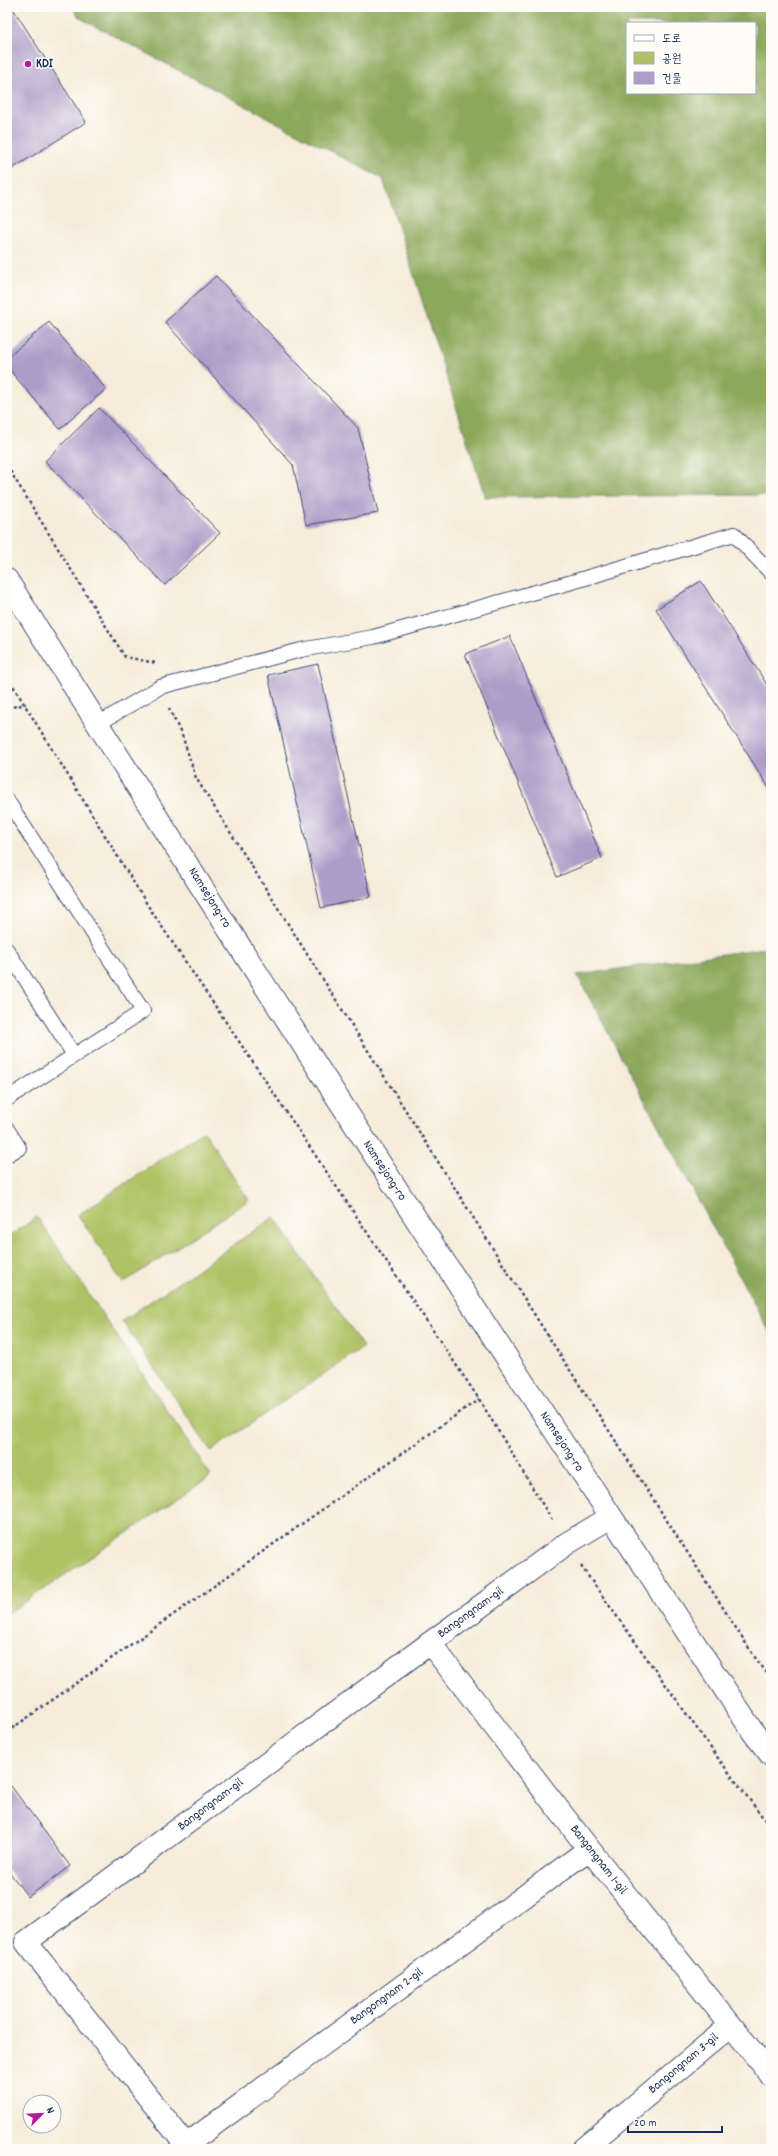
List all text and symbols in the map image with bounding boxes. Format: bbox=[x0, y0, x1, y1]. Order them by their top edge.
legend bbox=[626, 22, 756, 94]
text: 도로 bbox=[662, 31, 681, 48]
text: 공원 bbox=[662, 51, 681, 68]
place label: KDI bbox=[36, 55, 54, 74]
marker: KDI bbox=[23, 59, 33, 69]
text: 건물 bbox=[662, 71, 682, 88]
street label: Namsejong-ro bbox=[183, 864, 235, 932]
street label: Namsejong-ro bbox=[357, 1137, 411, 1205]
street label: Namsejong-ro bbox=[534, 1408, 588, 1476]
street label: Bangongnam-gil bbox=[434, 1582, 508, 1644]
street label: Bangongnam-gil bbox=[174, 1774, 248, 1836]
street label: Bangongnam 1-gil bbox=[565, 1821, 631, 1899]
street label: Bangongnam 2-gil bbox=[346, 1964, 428, 2030]
street label: Bangongnam 3-gil bbox=[645, 2029, 723, 2099]
north arrow bbox=[22, 2094, 62, 2134]
text: N bbox=[41, 2105, 58, 2117]
scale bar bbox=[628, 2108, 722, 2134]
text: 20 m bbox=[634, 2115, 657, 2132]

